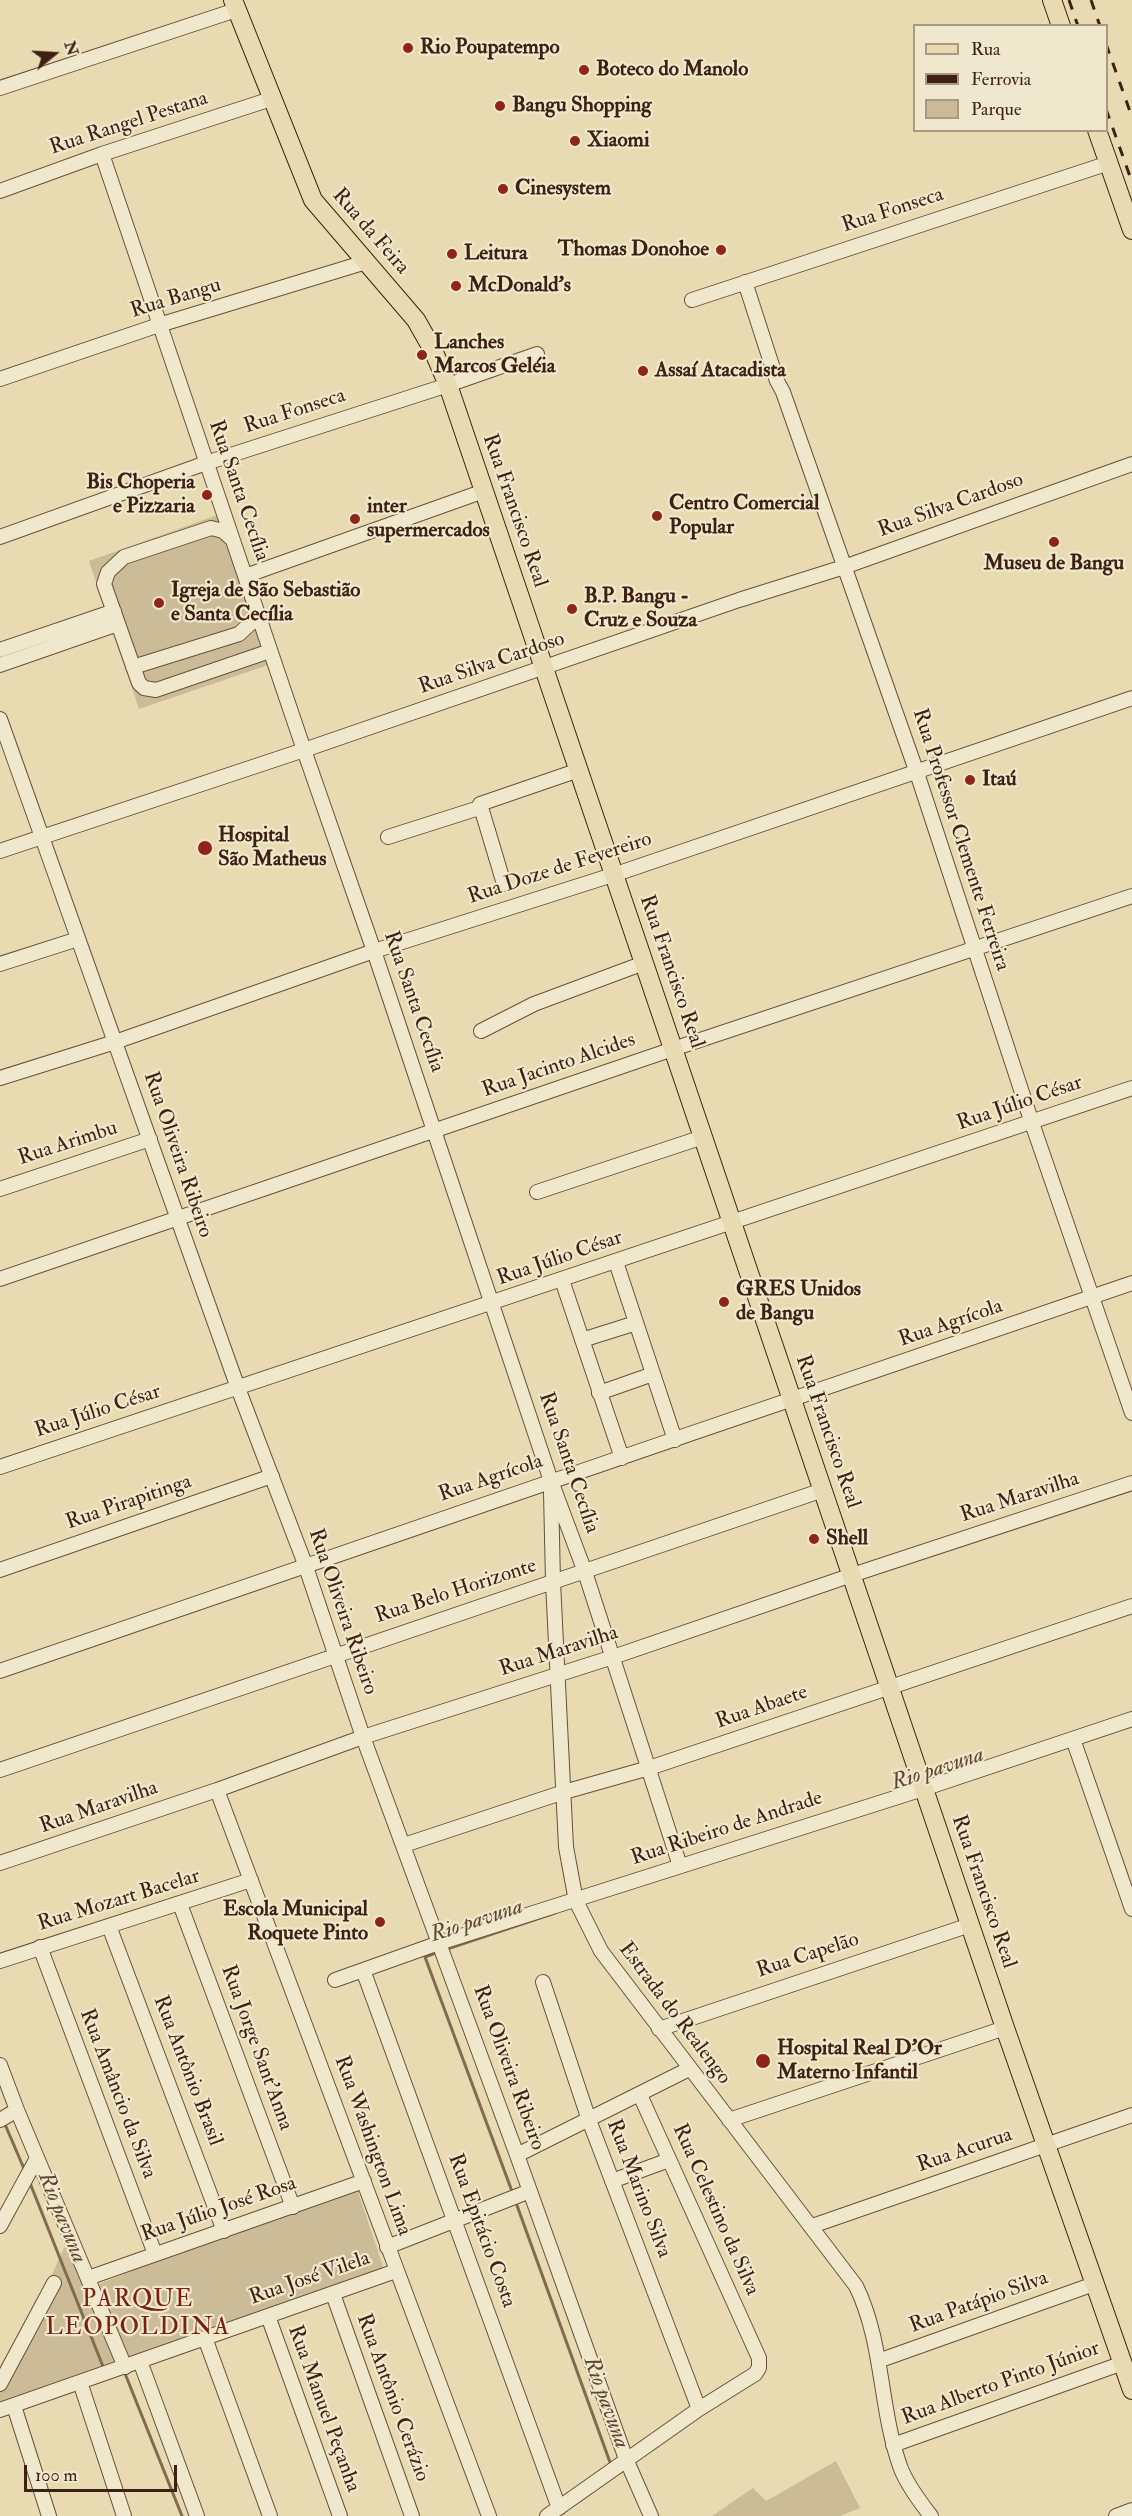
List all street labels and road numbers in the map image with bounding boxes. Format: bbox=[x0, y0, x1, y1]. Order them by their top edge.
street label: Rua Rangel Pestana bbox=[47, 87, 211, 161]
street label: Rua Fonseca bbox=[839, 183, 947, 239]
street label: Rua da Feira bbox=[326, 184, 414, 280]
street label: Rua Bangu bbox=[128, 273, 224, 325]
street label: Rua Fonseca bbox=[241, 384, 349, 440]
street label: Rua Santa Cecília bbox=[202, 417, 274, 565]
street label: Rua Francisco Real bbox=[476, 431, 552, 591]
street label: Rua Silva Cardoso bbox=[875, 468, 1027, 544]
street label: Rua Silva Cardoso bbox=[416, 627, 568, 701]
street label: Rua Professor Clemente Ferreira bbox=[906, 706, 1014, 974]
street label: Rua Doze de Fevereiro bbox=[465, 827, 655, 911]
street label: Rua Francisco Real bbox=[633, 892, 709, 1052]
street label: Rua Santa Cecília bbox=[377, 928, 449, 1076]
street label: Rua Jacinto Alcides bbox=[479, 1028, 639, 1104]
street label: Rua Oliveira Ribeiro bbox=[137, 1069, 217, 1241]
street label: Rua Júlio César bbox=[954, 1071, 1086, 1137]
street label: Rua Arimbu bbox=[15, 1116, 121, 1172]
street label: Rua Júlio César bbox=[494, 1226, 626, 1292]
street label: Rua Agrícola bbox=[896, 1294, 1006, 1354]
street label: Rua Francisco Real bbox=[789, 1352, 865, 1512]
street label: Rua Júlio César bbox=[32, 1380, 164, 1444]
street label: Rua Santa Cecília bbox=[532, 1389, 604, 1537]
street label: Rua Agrícola bbox=[436, 1449, 546, 1509]
street label: Rua Maravilha bbox=[957, 1467, 1083, 1529]
street label: Rua Pirapitinga bbox=[63, 1470, 195, 1536]
street label: Rua Oliveira Ribeiro bbox=[302, 1526, 382, 1698]
street label: Rua Belo Horizonte bbox=[372, 1554, 540, 1630]
street label: Rua Maravilha bbox=[496, 1621, 622, 1683]
street label: Rua Abaete bbox=[713, 1681, 811, 1735]
street label: Rua Maravilha bbox=[37, 1776, 161, 1840]
street label: Rua Ribeiro de Andrade bbox=[628, 1786, 826, 1872]
street label: Rua Francisco Real bbox=[945, 1812, 1021, 1972]
street label: Rua Mozart Bacelar bbox=[35, 1864, 203, 1938]
street label: Rua Capelão bbox=[754, 1928, 862, 1984]
street label: Estrada do Realengo bbox=[612, 1938, 736, 2090]
street label: Rua Jorge Sant'Anna bbox=[214, 1962, 298, 2134]
street label: Rua Oliveira Ribeiro bbox=[466, 1982, 550, 2154]
street label: Rua Antônio Brasil bbox=[147, 1992, 227, 2150]
street label: Rua Amâncio da Silva bbox=[73, 2006, 161, 2182]
street label: Rua Washington Lima bbox=[328, 2053, 416, 2239]
street label: Rua Marino Silva bbox=[600, 2116, 676, 2262]
street label: Rua Celestino da Silva bbox=[666, 2120, 764, 2300]
street label: Rua Acurua bbox=[914, 2123, 1016, 2179]
street label: Rua Epitácio Costa bbox=[441, 2151, 521, 2311]
street label: Rua Júlio José Rosa bbox=[138, 2172, 300, 2248]
street label: Rua José Vilela bbox=[246, 2247, 374, 2311]
street label: Rua Patápio Silva bbox=[906, 2266, 1052, 2340]
street label: Rua Antônio Cerázio bbox=[350, 2311, 434, 2485]
street label: Rua Manuel Peçanha bbox=[281, 2322, 365, 2496]
street label: Rua Alberto Pinto Júnior bbox=[899, 2337, 1103, 2431]

